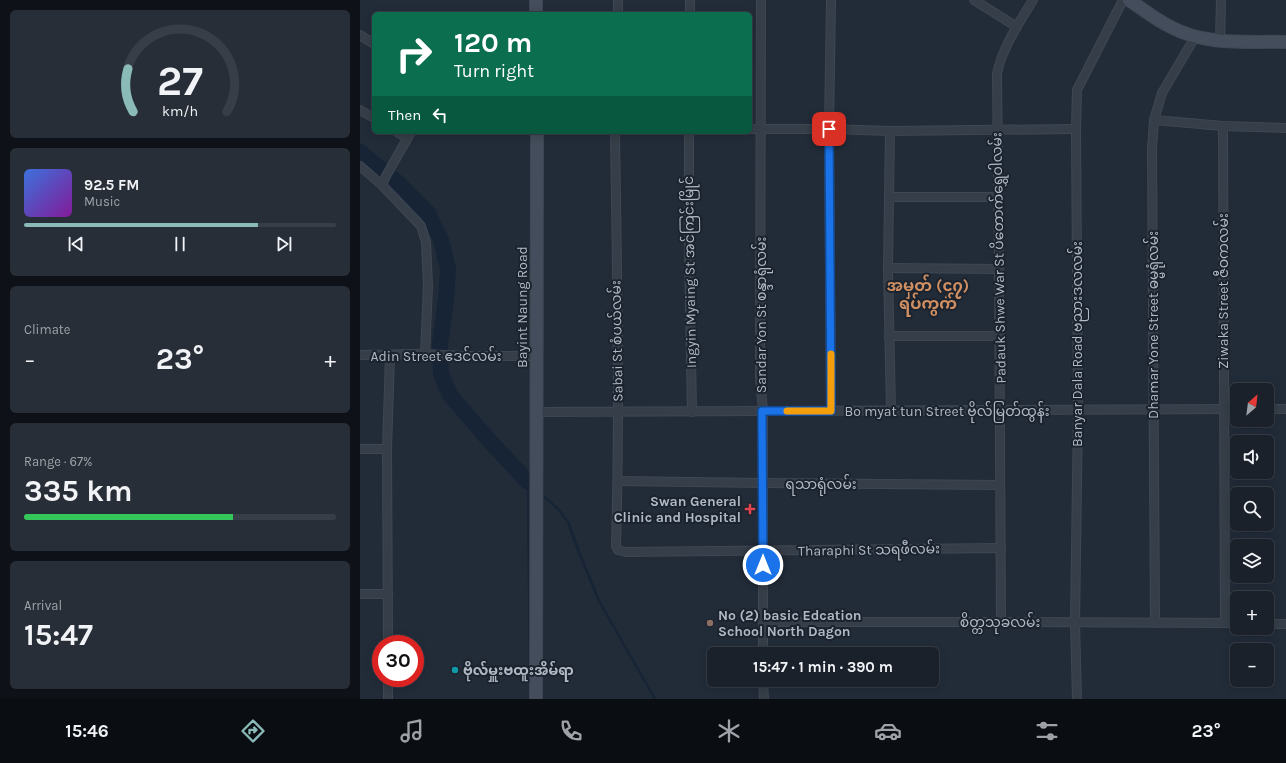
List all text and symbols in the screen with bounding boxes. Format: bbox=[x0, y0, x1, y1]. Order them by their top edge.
text: 120 m bbox=[454, 26, 532, 59]
icon: right bbox=[388, 28, 440, 80]
text: 27 bbox=[157, 57, 203, 105]
text: Turn right bbox=[454, 60, 534, 82]
text: km/h bbox=[162, 102, 198, 119]
icon: left bbox=[429, 104, 451, 126]
text: Then bbox=[388, 106, 421, 124]
pin bbox=[812, 112, 846, 146]
icon: arrive bbox=[818, 118, 840, 140]
street label: Padauk Shwe War St ပိတောက်ရွှေဝါလမ်း bbox=[986, 132, 1013, 384]
text: 92.5 FM bbox=[84, 176, 139, 194]
street label: Ingyin Myaing St အင်ကြင်းမြိုင် bbox=[678, 176, 703, 368]
text: Music bbox=[84, 194, 120, 209]
street label: Ziwaka Street ဇီဝကလမ်း bbox=[1213, 213, 1232, 369]
street label: Dhamar Yone Street ဓမ္မရုံလမ်း bbox=[1143, 231, 1165, 419]
icon: previous bbox=[65, 233, 87, 255]
icon: pause bbox=[169, 233, 191, 255]
icon: next bbox=[273, 233, 295, 255]
street label: Sandar Yon St စန္ဒာရုံလမ်း bbox=[751, 237, 773, 393]
street label: Banyar Dala Road ဗညားဒလလမ်း bbox=[1067, 241, 1089, 447]
street label: Bayint Naung Road bbox=[514, 246, 531, 368]
district label: အမှတ် (၄၇) ရပ်ကွက် bbox=[887, 274, 969, 317]
street label: Sabai St စံပယ်လမ်း bbox=[605, 280, 627, 402]
text: Climate bbox=[24, 322, 70, 337]
text: 23° bbox=[156, 341, 204, 377]
street label: Adin Street ဧဒင်လမ်း bbox=[370, 346, 502, 365]
text: − bbox=[24, 347, 36, 373]
text: + bbox=[324, 347, 336, 373]
north arrow bbox=[1230, 383, 1274, 427]
map controls bbox=[1230, 383, 1274, 687]
street label: Bo myat tun Street ဗိုလ်မြတ်ထွန်း bbox=[844, 401, 1050, 423]
button: sound bbox=[1230, 435, 1274, 479]
text: Range · 67% bbox=[24, 454, 92, 469]
text: 335 km bbox=[24, 473, 133, 509]
street label: ရသာရုံလမ်း bbox=[785, 474, 857, 496]
button: search bbox=[1230, 487, 1274, 531]
place label: Swan General Clinic and Hospital bbox=[614, 493, 741, 526]
marker: Swan General Clinic and Hospital bbox=[744, 503, 756, 515]
street label: Tharaphi St သရဖီလမ်း bbox=[798, 538, 940, 563]
button: layers bbox=[1230, 539, 1274, 583]
position arrow bbox=[742, 544, 784, 586]
button: + bbox=[1230, 591, 1274, 635]
text: Arrival bbox=[24, 598, 62, 613]
place label: No (2) basic Edcation School North Dagon bbox=[718, 607, 862, 640]
street label: စိတ္တသုခလမ်း bbox=[960, 612, 1040, 634]
text: 15:47 bbox=[24, 617, 93, 653]
marker: No (2) basic Edcation School North Dagon bbox=[705, 618, 715, 628]
speed limit sign: 30 bbox=[372, 635, 424, 687]
button: − bbox=[1230, 643, 1274, 687]
text: 15:47 · 1 min · 390 m bbox=[753, 658, 893, 676]
place label: ဗိုလ်မှူးဗထူးအိမ်ရာ bbox=[463, 660, 574, 682]
marker: ဗိုလ်မှူးဗထူးအိမ်ရာ bbox=[450, 665, 460, 675]
icon: directions bbox=[239, 717, 267, 745]
icon: music bbox=[398, 717, 426, 745]
icon: phone bbox=[557, 717, 585, 745]
icon: climate bbox=[715, 717, 743, 745]
icon: car bbox=[874, 717, 902, 745]
icon: filters bbox=[1033, 717, 1061, 745]
text: 15:46 bbox=[65, 720, 109, 742]
text: 23° bbox=[1192, 720, 1221, 742]

